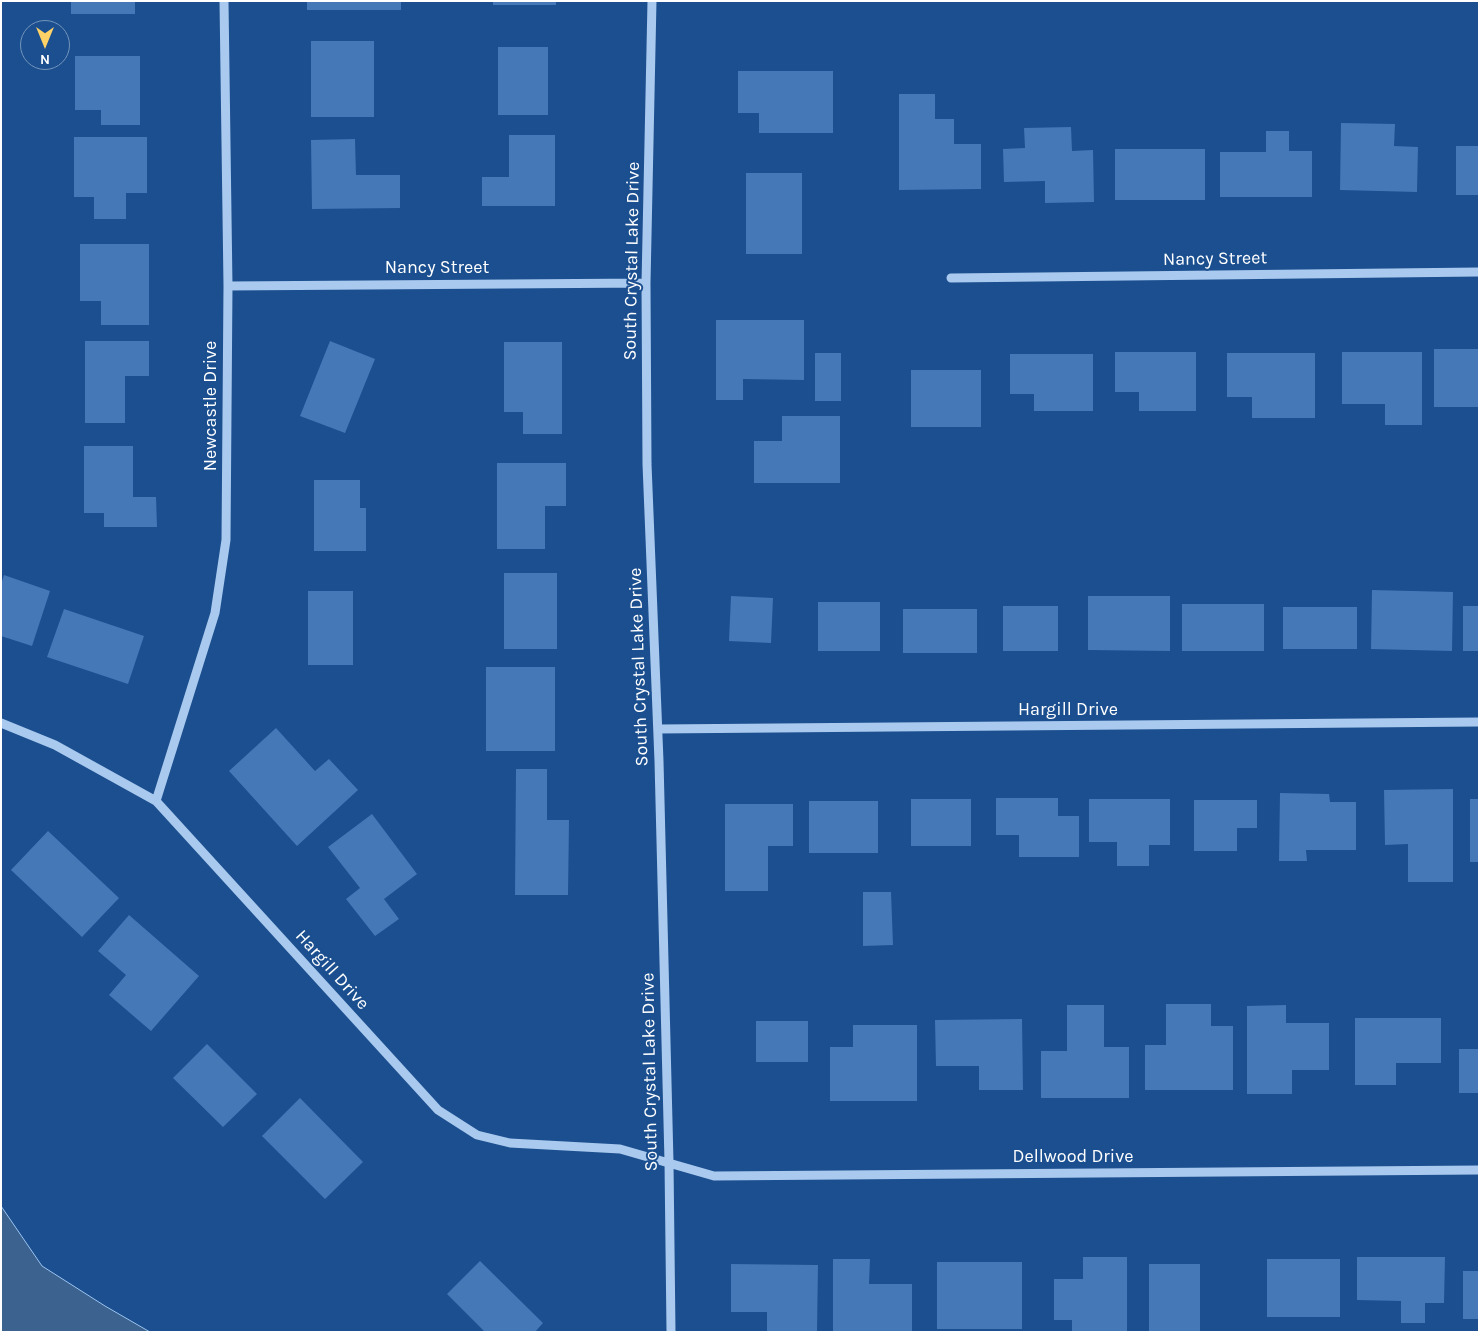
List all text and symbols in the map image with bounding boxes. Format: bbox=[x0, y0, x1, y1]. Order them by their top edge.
north arrow bbox=[20, 20, 70, 70]
text: N bbox=[40, 51, 50, 68]
street label: South Crystal Lake Drive bbox=[619, 161, 645, 361]
street label: Nancy Street bbox=[1163, 247, 1267, 271]
street label: Nancy Street bbox=[385, 257, 489, 279]
street label: Newcastle Drive bbox=[200, 341, 222, 471]
street label: South Crystal Lake Drive bbox=[625, 567, 653, 767]
street label: Hargill Drive bbox=[1018, 699, 1118, 721]
street label: Hargill Drive bbox=[290, 926, 374, 1014]
street label: South Crystal Lake Drive bbox=[637, 972, 663, 1172]
street label: Dellwood Drive bbox=[1013, 1146, 1133, 1168]

